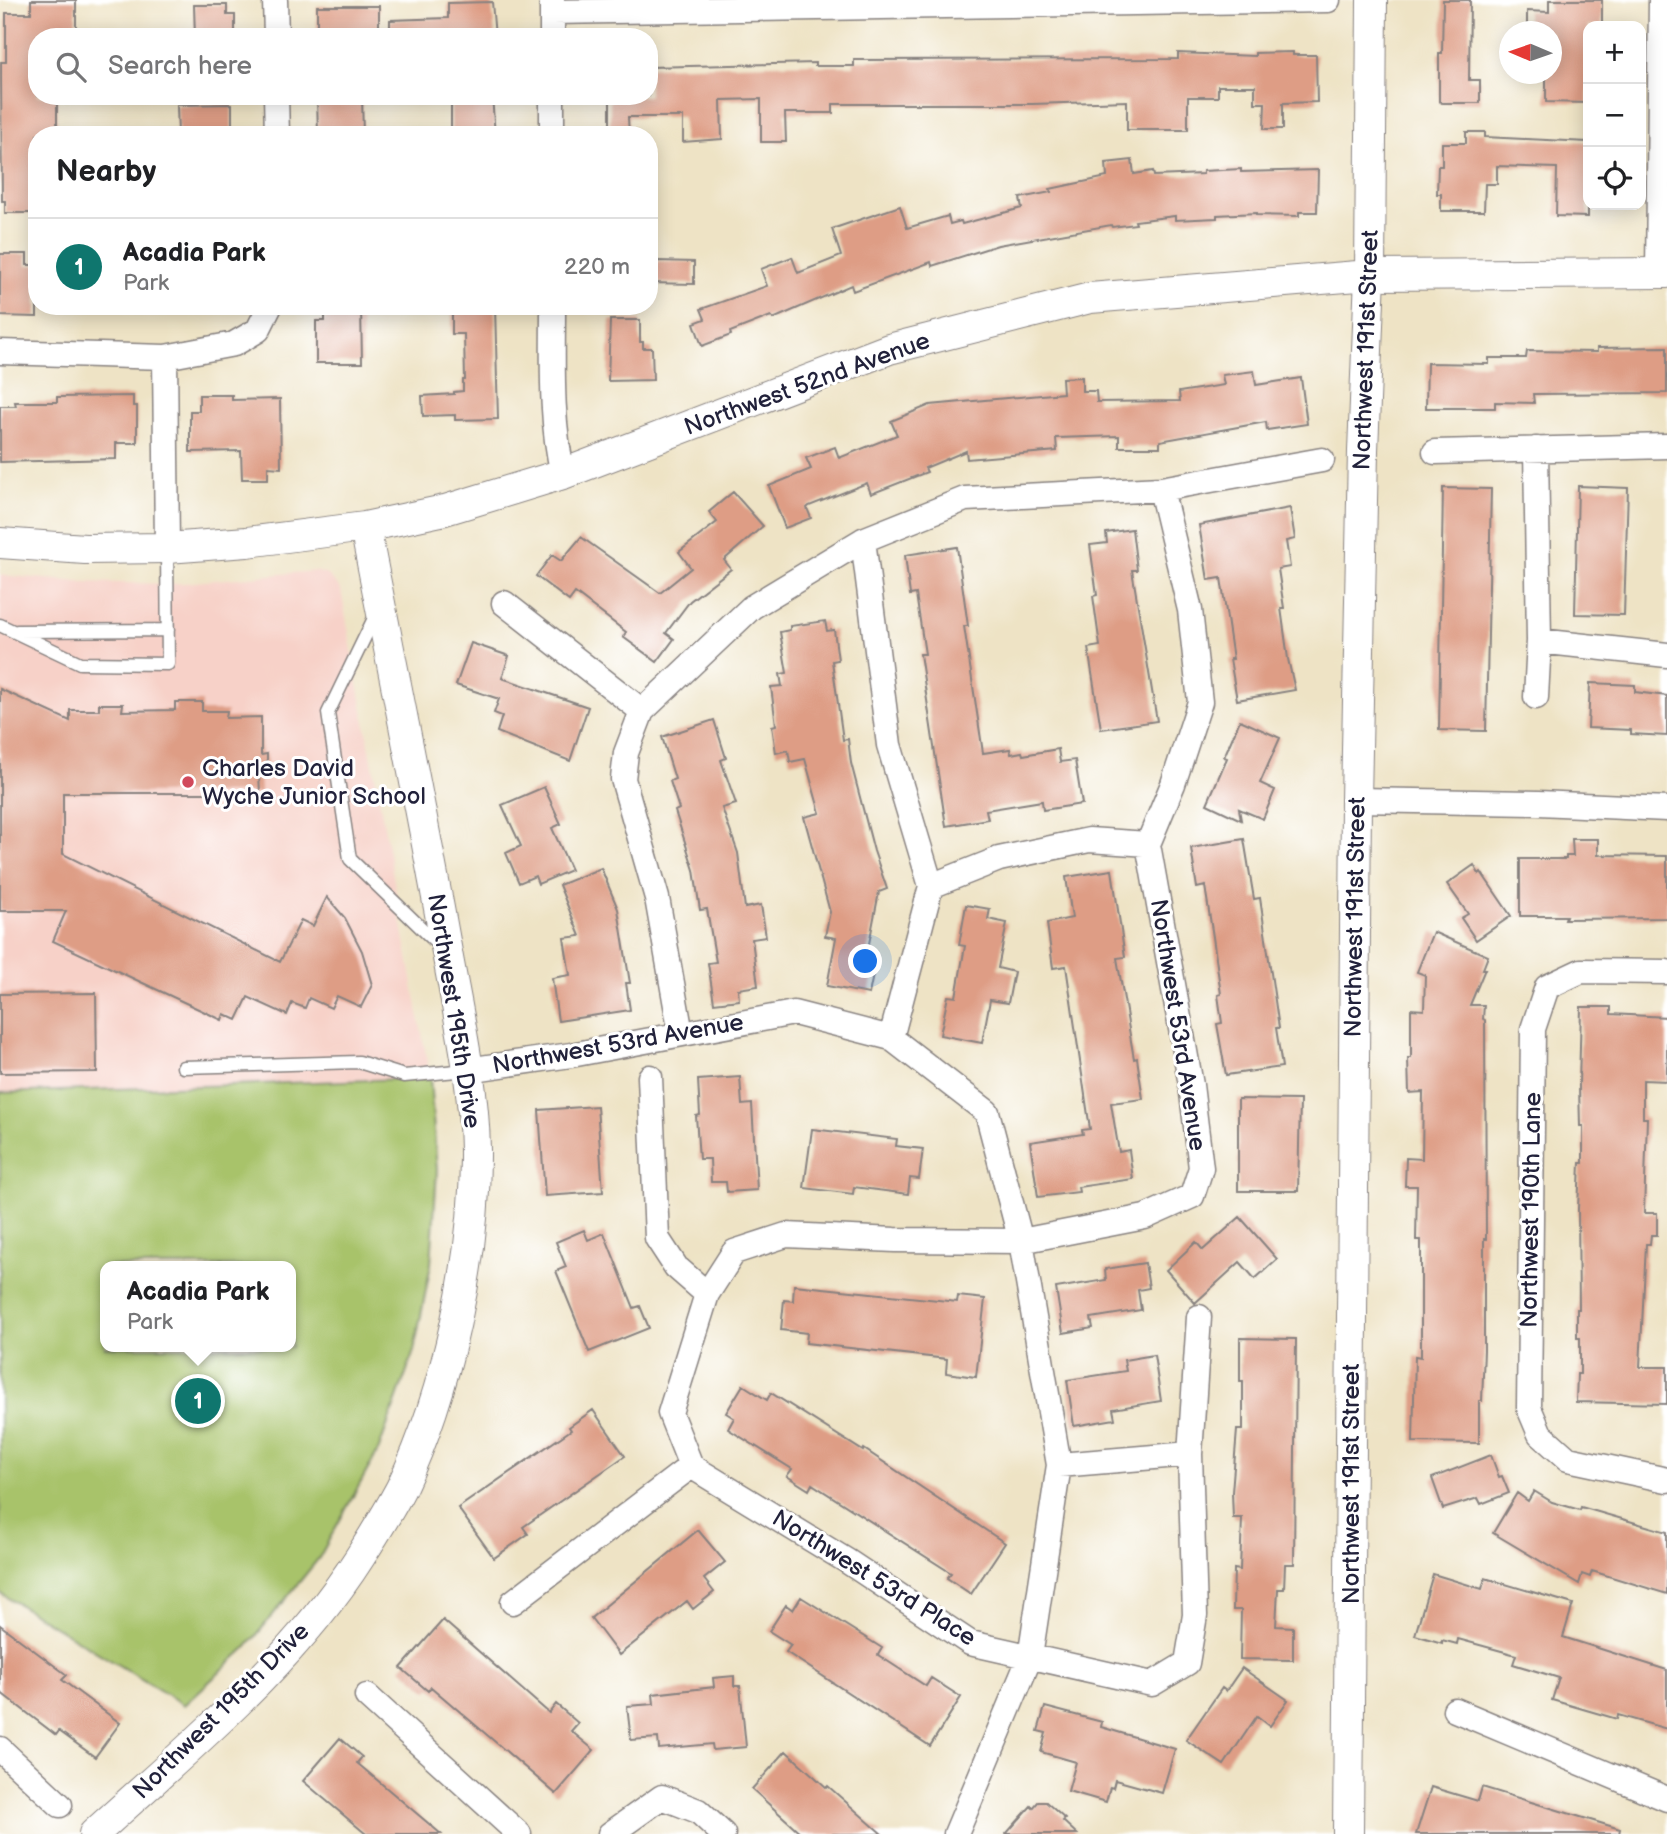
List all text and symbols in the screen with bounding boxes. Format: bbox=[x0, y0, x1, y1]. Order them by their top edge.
north arrow bbox=[1499, 21, 1562, 84]
map controls bbox=[1583, 21, 1646, 210]
button: + bbox=[1583, 21, 1646, 84]
search box bbox=[28, 28, 658, 105]
icon: search bbox=[52, 48, 90, 86]
text: Search here bbox=[108, 51, 252, 82]
button: − bbox=[1583, 84, 1646, 147]
button: locate bbox=[1583, 147, 1646, 210]
text: Nearby bbox=[56, 154, 156, 190]
street label: Northwest 191st Street bbox=[1347, 229, 1385, 471]
text: Acadia Park bbox=[123, 238, 266, 269]
text: 1 bbox=[74, 253, 84, 281]
text: 220 m bbox=[564, 253, 630, 281]
text: Park bbox=[123, 269, 169, 297]
street label: Northwest 52nd Avenue bbox=[680, 326, 934, 442]
place label: Charles David Wyche Junior School bbox=[202, 754, 426, 811]
marker: Charles David Wyche Junior School bbox=[180, 774, 196, 790]
street label: Northwest 191st Street bbox=[1338, 796, 1372, 1038]
street label: Northwest 195th Drive bbox=[421, 891, 487, 1131]
street label: Northwest 53rd Avenue bbox=[1144, 897, 1212, 1153]
your location bbox=[848, 944, 882, 978]
street label: Northwest 53rd Avenue bbox=[490, 1008, 746, 1080]
street label: Northwest 190th Lane bbox=[1514, 1092, 1548, 1328]
popup bbox=[100, 1261, 296, 1352]
text: Acadia Park bbox=[127, 1277, 269, 1308]
text: Park bbox=[127, 1308, 173, 1336]
street label: Northwest 191st Street bbox=[1337, 1363, 1366, 1604]
pin: 1 bbox=[175, 1375, 221, 1427]
street label: Northwest 53rd Place bbox=[767, 1504, 981, 1652]
street label: Northwest 195th Drive bbox=[127, 1617, 315, 1805]

